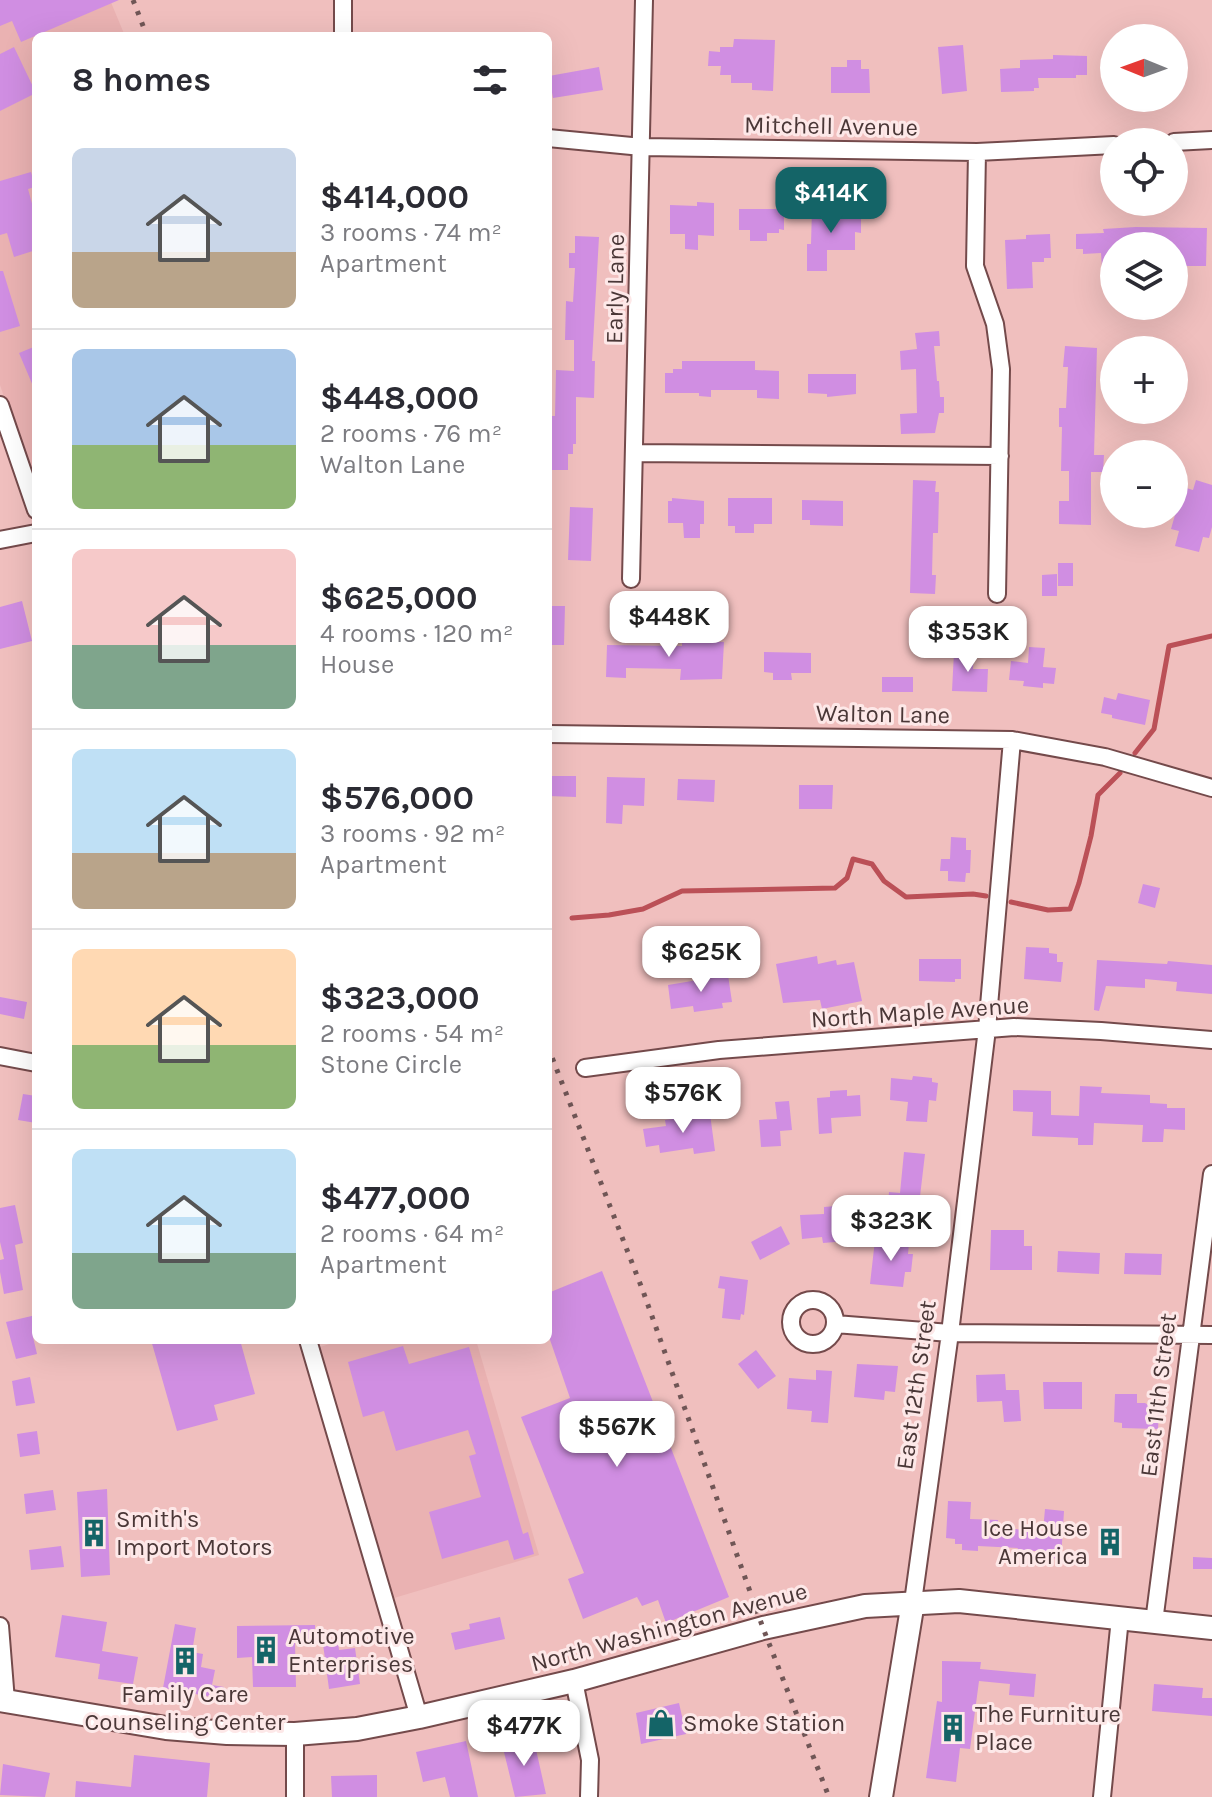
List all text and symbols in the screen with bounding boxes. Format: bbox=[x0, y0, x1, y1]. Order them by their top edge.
north arrow bbox=[1100, 24, 1188, 112]
map controls bbox=[1100, 24, 1188, 528]
icon: filters bbox=[468, 58, 512, 102]
text: 8 homes bbox=[72, 60, 211, 100]
street label: Mitchell Avenue bbox=[744, 110, 918, 142]
button: locate bbox=[1100, 128, 1188, 216]
pin: $414K bbox=[775, 167, 887, 235]
text: $414,000 bbox=[320, 177, 469, 217]
text: $414K bbox=[793, 177, 869, 208]
icon: home bbox=[136, 180, 232, 276]
text: 3 rooms · 74 m² bbox=[320, 217, 502, 248]
button: layers bbox=[1100, 232, 1188, 320]
street label: Early Lane bbox=[600, 234, 630, 344]
text: Apartment bbox=[320, 248, 447, 279]
button: + bbox=[1100, 336, 1188, 424]
text: $448,000 bbox=[320, 378, 479, 418]
icon: home bbox=[136, 381, 232, 477]
text: 2 rooms · 76 m² bbox=[320, 418, 502, 449]
button: − bbox=[1100, 440, 1188, 528]
text: Walton Lane bbox=[320, 449, 465, 480]
text: $625,000 bbox=[320, 578, 478, 618]
icon: home bbox=[136, 581, 232, 677]
pin: $448K bbox=[613, 591, 725, 659]
text: $448K bbox=[628, 601, 710, 632]
pin: $353K bbox=[912, 606, 1024, 674]
text: $353K bbox=[927, 616, 1009, 647]
text: 4 rooms · 120 m² bbox=[320, 618, 514, 649]
text: House bbox=[320, 649, 394, 680]
street label: Walton Lane bbox=[816, 699, 950, 729]
text: $576,000 bbox=[320, 778, 474, 818]
icon: home bbox=[136, 781, 232, 877]
text: 3 rooms · 92 m² bbox=[320, 818, 505, 849]
text: Apartment bbox=[320, 849, 447, 880]
pin: $625K bbox=[645, 926, 757, 994]
text: $625K bbox=[660, 936, 742, 967]
text: $323,000 bbox=[320, 978, 479, 1018]
icon: home bbox=[136, 981, 232, 1077]
street label: North Maple Avenue bbox=[810, 990, 1030, 1034]
text: 2 rooms · 54 m² bbox=[320, 1018, 504, 1049]
text: Stone Circle bbox=[320, 1049, 462, 1080]
pin: $576K bbox=[627, 1067, 739, 1135]
text: $576K bbox=[644, 1077, 722, 1108]
text: $477,000 bbox=[320, 1178, 471, 1218]
icon: home bbox=[136, 1181, 232, 1277]
pin: $323K bbox=[835, 1195, 947, 1263]
text: $323K bbox=[850, 1205, 933, 1236]
text: 2 rooms · 64 m² bbox=[320, 1218, 504, 1249]
text: Apartment bbox=[320, 1249, 447, 1280]
street label: East 12th Street bbox=[890, 1298, 942, 1472]
street label: East 11th Street bbox=[1134, 1311, 1182, 1479]
pin: $567K bbox=[561, 1401, 673, 1469]
text: $567K bbox=[578, 1411, 656, 1442]
place label: Smith's Import Motors bbox=[116, 1505, 273, 1561]
place label: Ice House America bbox=[982, 1514, 1088, 1570]
building icon: Smith's Import Motors bbox=[79, 1518, 109, 1548]
building icon: Ice House America bbox=[1095, 1527, 1125, 1557]
street label: North Washington Avenue bbox=[528, 1577, 810, 1677]
place label: Automotive Enterprises bbox=[288, 1622, 415, 1678]
building icon: Automotive Enterprises bbox=[251, 1635, 281, 1665]
building icon: Family Care Counseling Center bbox=[170, 1646, 200, 1676]
place label: Family Care Counseling Center bbox=[85, 1680, 286, 1736]
pin: $477K bbox=[468, 1700, 580, 1768]
place label: The Furniture Place bbox=[975, 1700, 1121, 1756]
shop icon: Smoke Station bbox=[646, 1708, 676, 1738]
place label: Smoke Station bbox=[683, 1709, 845, 1737]
text: $477K bbox=[486, 1710, 562, 1741]
building icon: The Furniture Place bbox=[938, 1713, 968, 1743]

